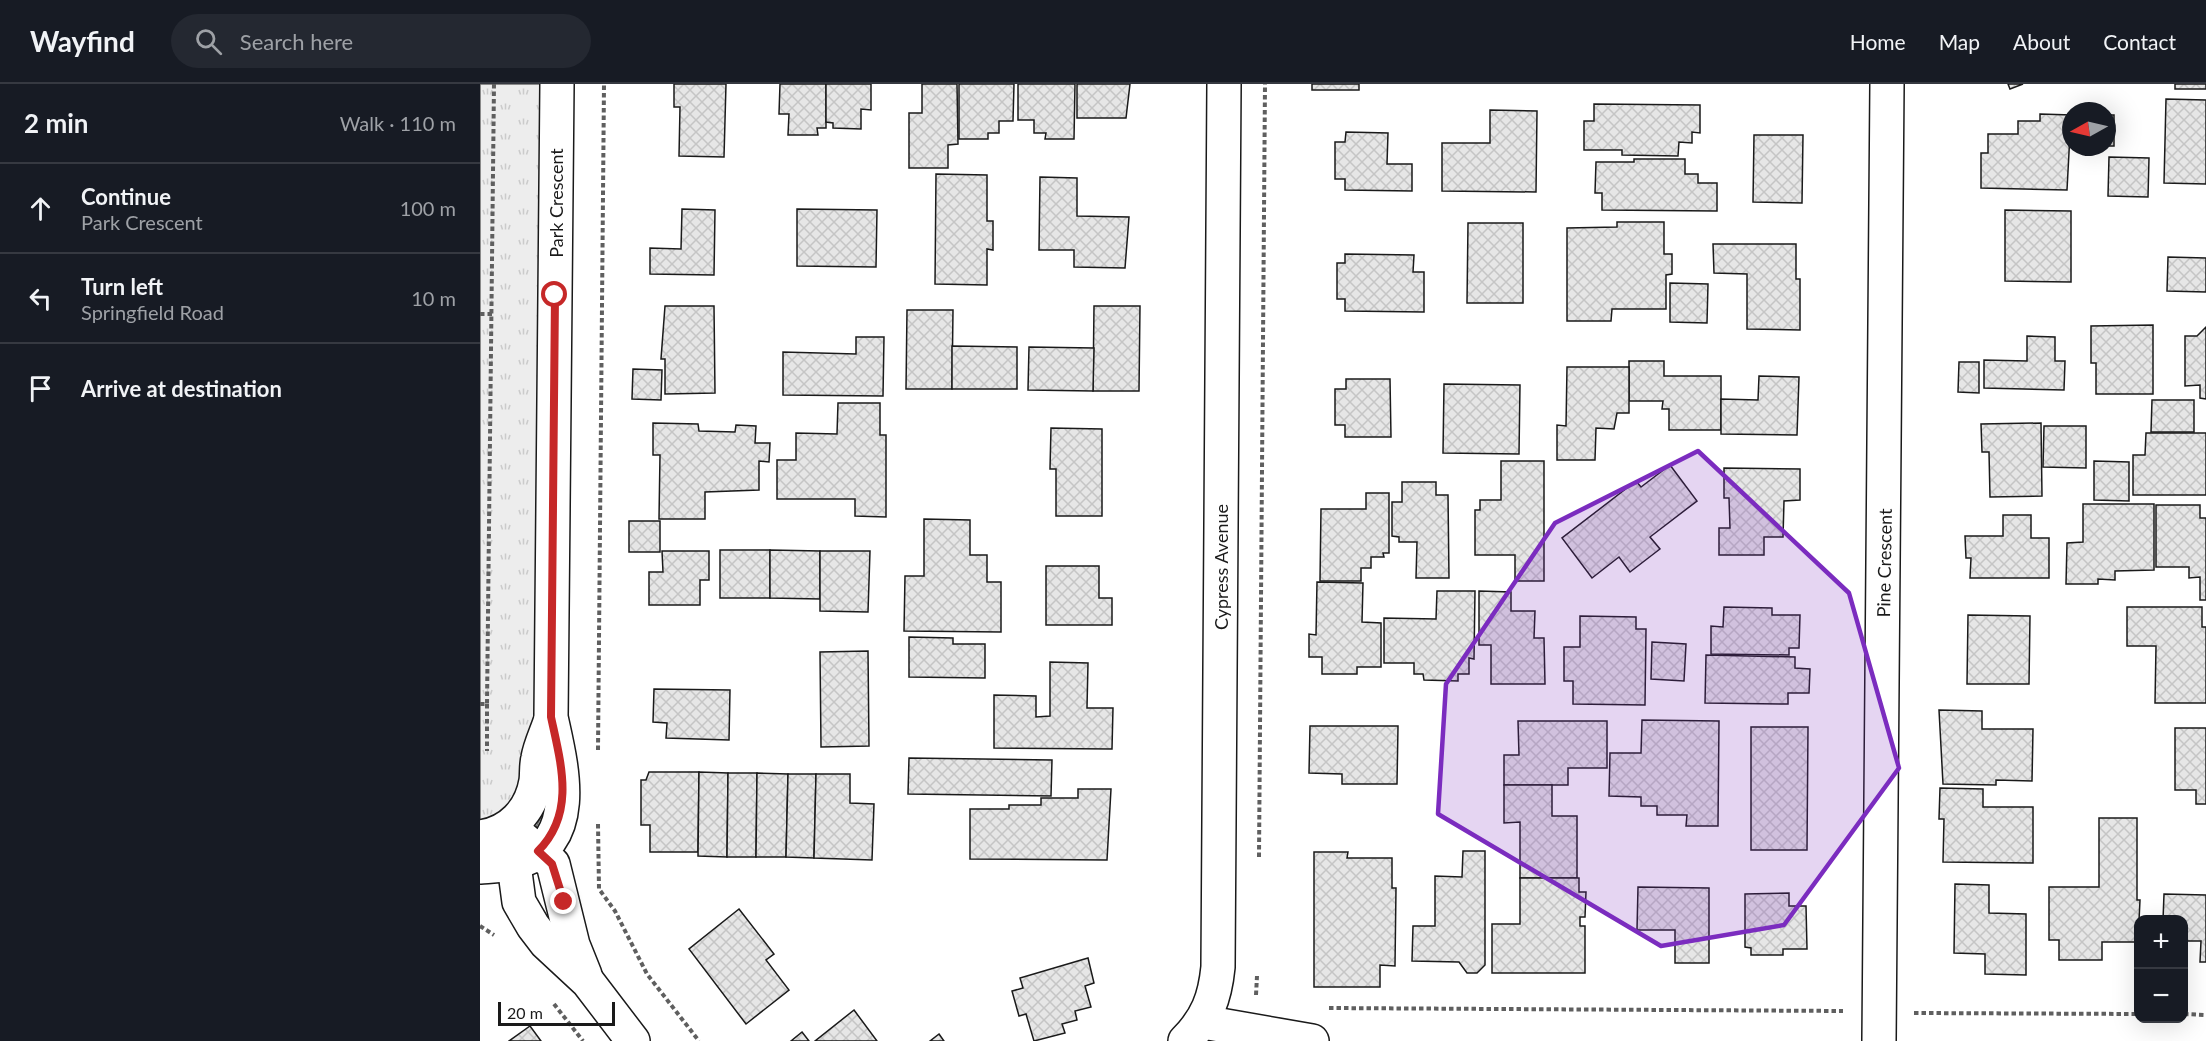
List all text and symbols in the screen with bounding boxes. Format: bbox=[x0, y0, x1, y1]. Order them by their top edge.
search box bbox=[171, 14, 591, 68]
text: Wayfind bbox=[30, 24, 135, 58]
icon: search bbox=[192, 25, 225, 58]
text: Search here bbox=[240, 28, 353, 55]
text: Home bbox=[1850, 29, 1906, 54]
text: Map bbox=[1939, 29, 1980, 54]
text: About bbox=[2013, 29, 2070, 54]
text: Contact bbox=[2103, 29, 2176, 54]
north arrow bbox=[2062, 102, 2116, 156]
text: 2 min bbox=[24, 107, 88, 139]
text: Walk · 110 m bbox=[340, 111, 456, 135]
street label: Park Crescent bbox=[545, 148, 567, 258]
text: Continue bbox=[81, 183, 171, 210]
icon: ahead bbox=[24, 192, 57, 225]
text: 100 m bbox=[400, 196, 456, 220]
text: Park Crescent bbox=[81, 210, 203, 234]
text: Turn left bbox=[81, 273, 163, 300]
route start bbox=[541, 281, 567, 307]
icon: left bbox=[24, 282, 57, 315]
text: 10 m bbox=[411, 286, 456, 310]
text: Springfield Road bbox=[81, 300, 224, 324]
icon: arrive bbox=[24, 372, 57, 405]
text: Arrive at destination bbox=[81, 375, 282, 402]
street label: Cypress Avenue bbox=[1210, 504, 1232, 630]
street label: Pine Crescent bbox=[1872, 508, 1896, 618]
route end bbox=[550, 888, 576, 914]
map controls bbox=[2134, 915, 2188, 1023]
button: + bbox=[2134, 915, 2188, 969]
button: − bbox=[2134, 969, 2188, 1023]
scale bar bbox=[498, 999, 615, 1026]
text: 20 m bbox=[507, 1003, 543, 1022]

